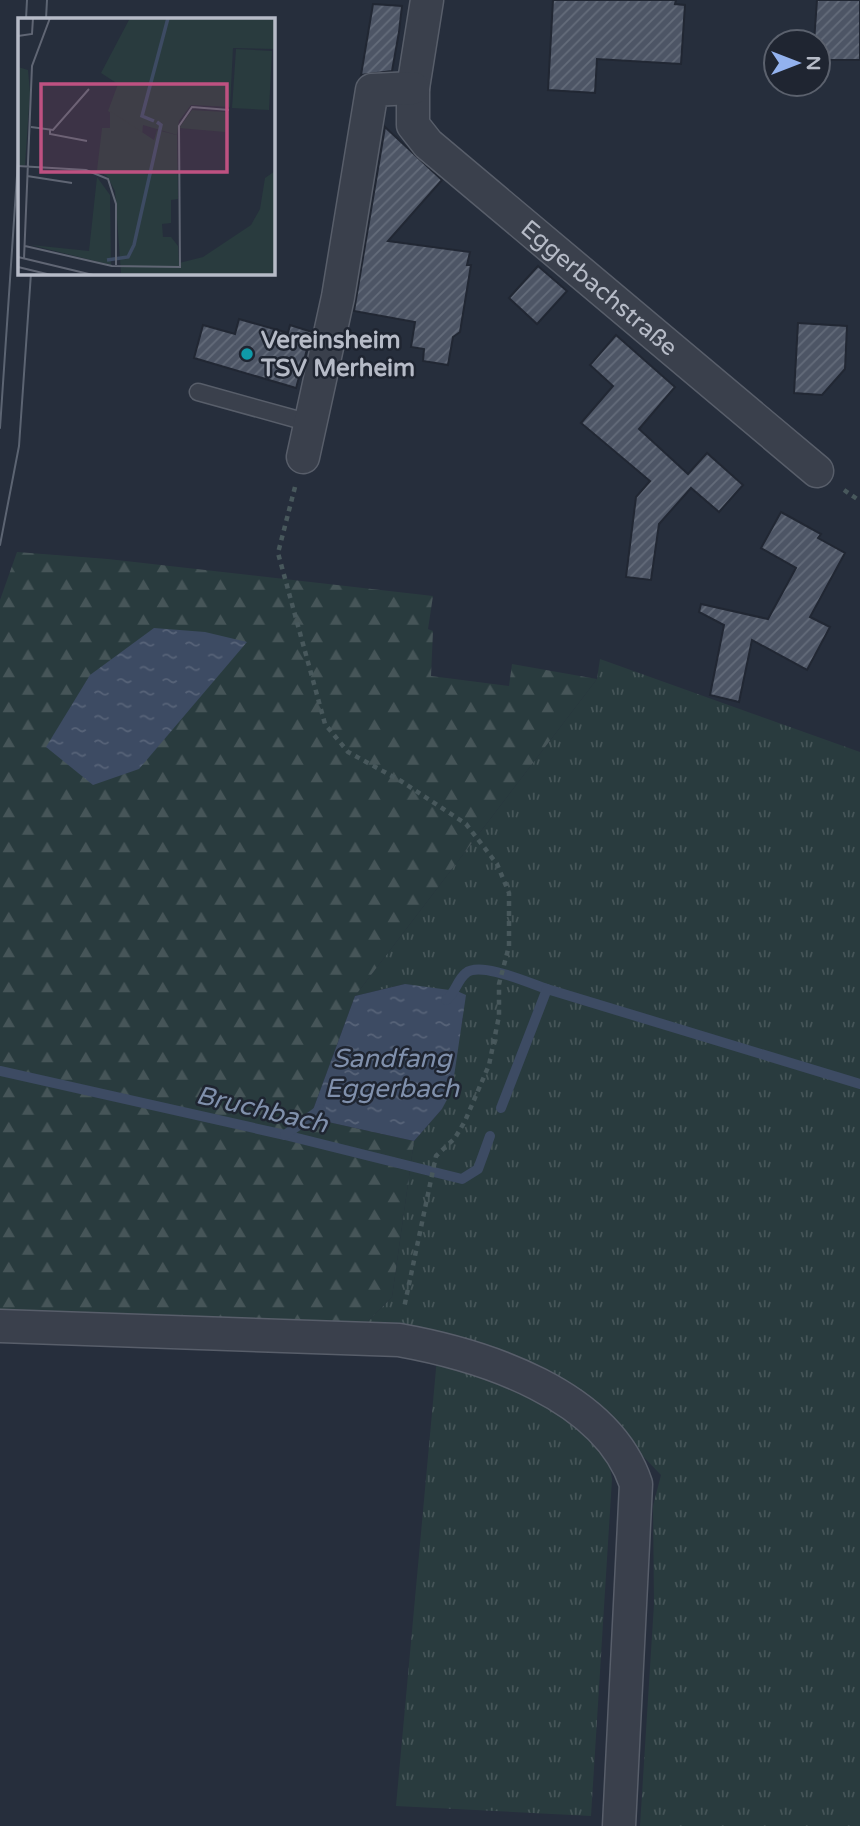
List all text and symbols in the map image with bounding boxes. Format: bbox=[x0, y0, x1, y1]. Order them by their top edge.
inset map bbox=[18, 18, 275, 275]
north arrow bbox=[762, 28, 832, 98]
text: N bbox=[802, 55, 824, 71]
street label: Eggerbachstraße bbox=[515, 214, 683, 362]
place label: Vereinsheim TSV Merheim bbox=[260, 326, 415, 383]
marker: Vereinsheim TSV Merheim bbox=[239, 346, 255, 362]
water label: Sandfang Eggerbach bbox=[325, 1043, 460, 1104]
water label: Bruchbach bbox=[193, 1079, 332, 1140]

